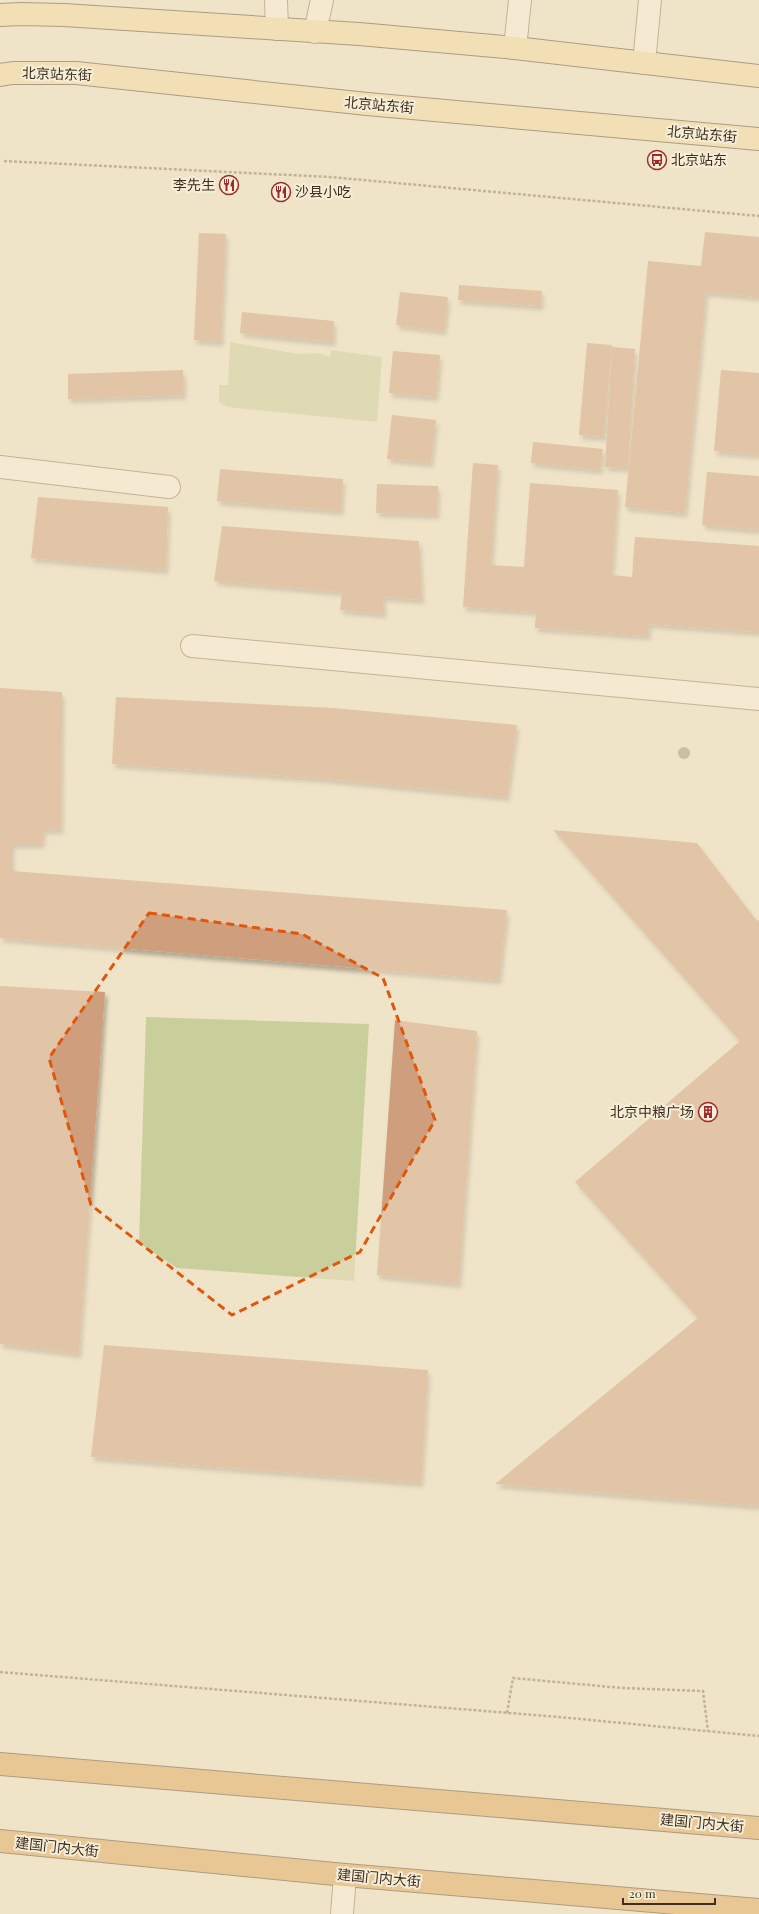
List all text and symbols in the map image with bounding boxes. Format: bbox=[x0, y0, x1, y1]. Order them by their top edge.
street label: 北京站东街 bbox=[22, 63, 92, 84]
street label: 北京站东街 bbox=[343, 92, 415, 117]
street label: 北京站东街 bbox=[666, 121, 738, 146]
bus stop icon: 北京站东 bbox=[646, 149, 668, 171]
place label: 北京站东 bbox=[671, 150, 727, 169]
restaurant icon: 李先生 bbox=[218, 174, 240, 196]
place label: 李先生 bbox=[173, 175, 215, 194]
restaurant icon: 沙县小吃 bbox=[270, 181, 292, 203]
place label: 沙县小吃 bbox=[295, 182, 351, 201]
building icon: 北京中粮广场 bbox=[697, 1101, 719, 1123]
place label: 北京中粮广场 bbox=[610, 1102, 694, 1121]
street label: 建国门内大街 bbox=[659, 1809, 745, 1836]
street label: 建国门内大街 bbox=[14, 1833, 100, 1860]
street label: 建国门内大街 bbox=[336, 1864, 422, 1891]
scale bar bbox=[623, 1880, 715, 1906]
text: 20 m bbox=[629, 1885, 656, 1901]

